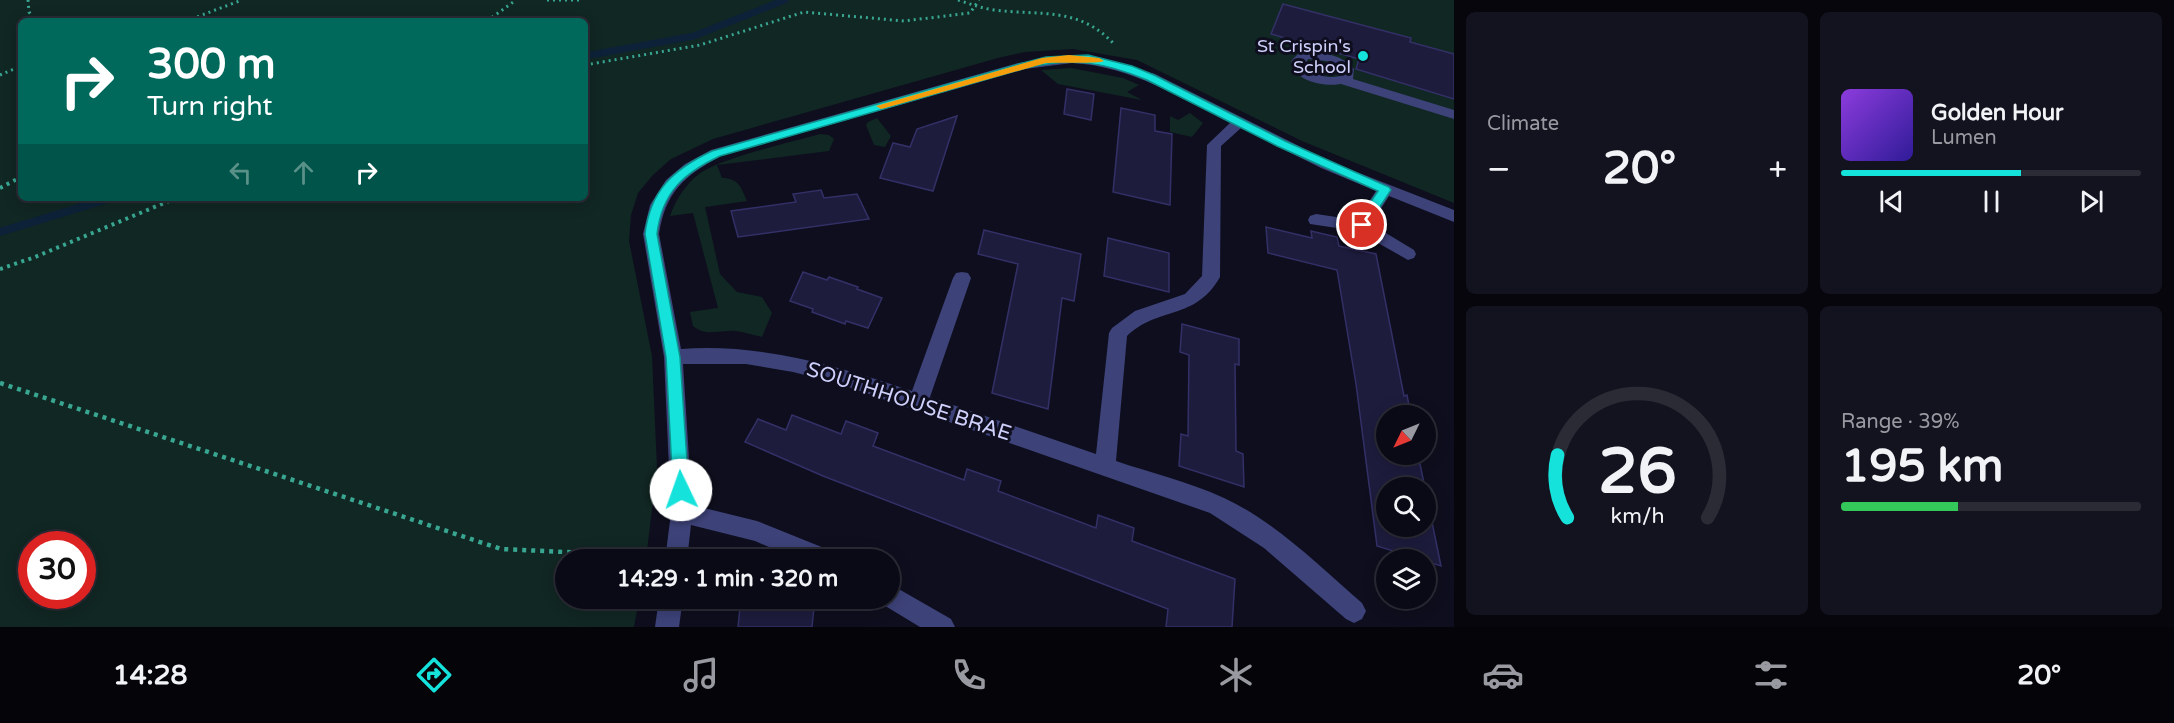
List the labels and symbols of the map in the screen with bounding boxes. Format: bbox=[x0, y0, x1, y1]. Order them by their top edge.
place label: St Crispin's School bbox=[1257, 35, 1351, 78]
marker: St Crispin's School bbox=[1356, 49, 1370, 63]
pin bbox=[1336, 199, 1387, 250]
street label: SOUTHHOUSE BRAE bbox=[803, 357, 1014, 446]
north arrow bbox=[1376, 405, 1436, 465]
position arrow bbox=[649, 458, 713, 522]
speed limit sign: 30 bbox=[18, 531, 96, 609]

